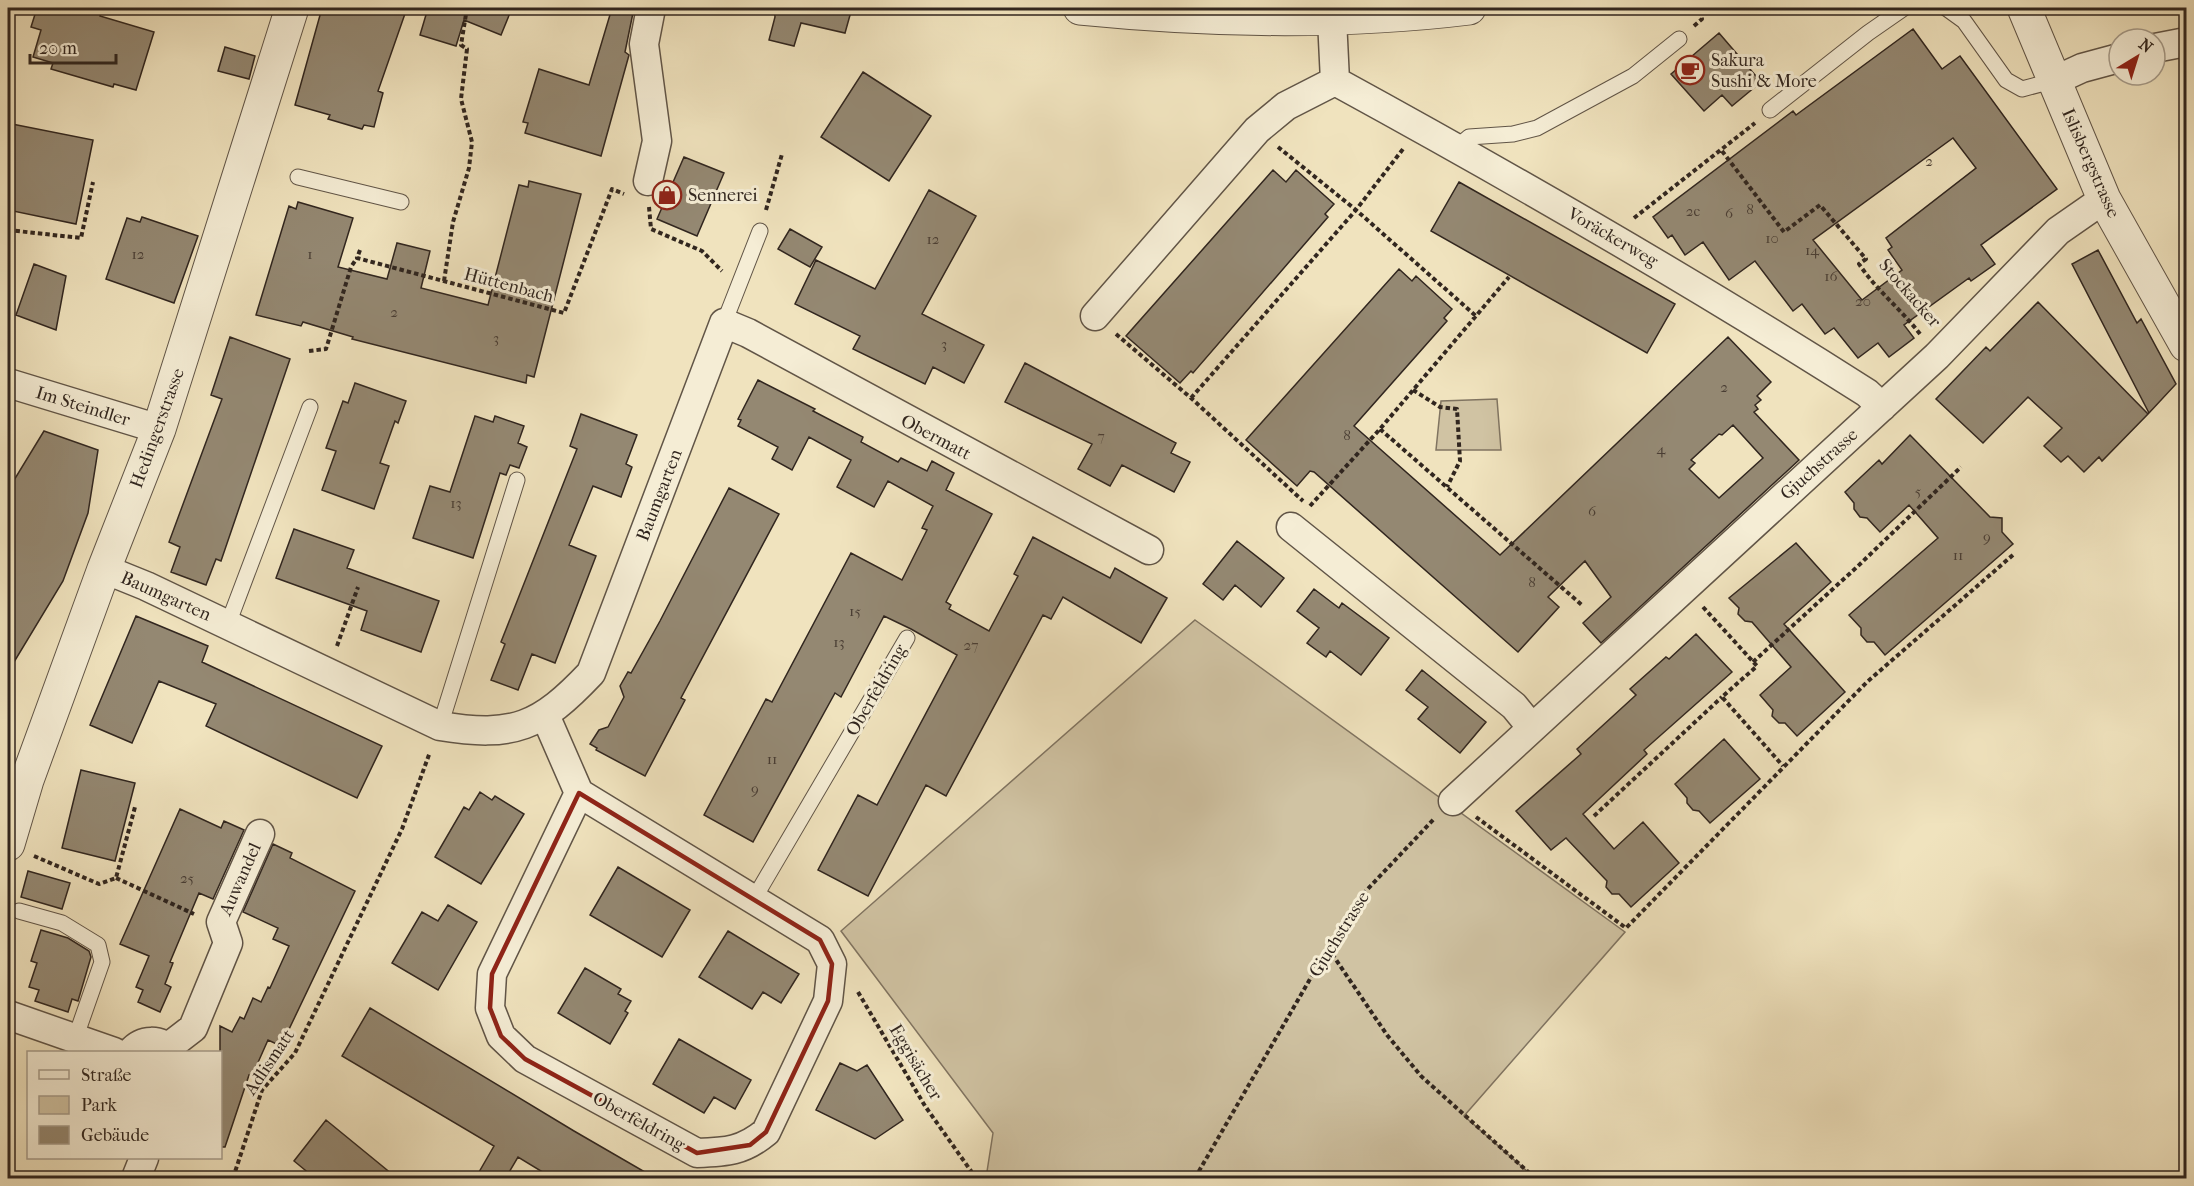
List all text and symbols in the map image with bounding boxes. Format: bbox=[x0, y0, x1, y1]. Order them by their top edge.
scale bar bbox=[30, 27, 116, 65]
north arrow bbox=[2107, 27, 2167, 87]
text: N bbox=[2135, 34, 2157, 57]
text: 20 m bbox=[39, 38, 77, 59]
place label: Sakura Sushi & More bbox=[1711, 50, 1817, 92]
cafe icon: Sakura Sushi & More bbox=[1674, 54, 1706, 86]
street label: Islisbergstrasse bbox=[2057, 105, 2124, 221]
house number: 2 bbox=[1925, 152, 1933, 170]
shop icon: Sennerei bbox=[651, 179, 683, 211]
place label: Sennerei bbox=[688, 185, 758, 206]
house number: 8 bbox=[1746, 200, 1754, 218]
house number: 2c bbox=[1686, 202, 1701, 220]
street label: Voräckerweg bbox=[1563, 203, 1662, 272]
house number: 6 bbox=[1725, 204, 1734, 222]
house number: 10 bbox=[1765, 229, 1779, 247]
house number: 12 bbox=[926, 230, 940, 248]
house number: 14 bbox=[1805, 241, 1820, 259]
house number: 12 bbox=[131, 245, 145, 263]
house number: 1 bbox=[307, 245, 313, 263]
street label: Stockacker bbox=[1874, 255, 1945, 332]
street label: Hüttenbach bbox=[462, 263, 556, 308]
house number: 16 bbox=[1824, 267, 1839, 285]
house number: 20 bbox=[1855, 292, 1871, 310]
house number: 2 bbox=[390, 303, 398, 321]
house number: 3 bbox=[493, 329, 499, 347]
house number: 3 bbox=[941, 335, 947, 353]
street label: Hedingerstrasse bbox=[126, 365, 189, 491]
house number: 2 bbox=[1720, 378, 1728, 396]
street label: Im Steindler bbox=[33, 382, 133, 431]
street label: Obermatt bbox=[897, 410, 975, 465]
street label: Gjuchstrasse bbox=[1776, 424, 1862, 505]
house number: 8 bbox=[1343, 426, 1351, 444]
house number: 7 bbox=[1097, 427, 1105, 445]
house number: 4 bbox=[1657, 440, 1667, 458]
street label: Baumgarten bbox=[632, 446, 687, 544]
house number: 5 bbox=[1915, 482, 1921, 500]
house number: 13 bbox=[450, 494, 462, 512]
house number: 6 bbox=[1588, 502, 1597, 520]
house number: 9 bbox=[1983, 528, 1991, 546]
house number: 11 bbox=[1953, 546, 1963, 564]
street label: Baumgarten bbox=[117, 567, 215, 626]
house number: 8 bbox=[1528, 573, 1536, 591]
house number: 15 bbox=[849, 602, 861, 620]
house number: 13 bbox=[833, 633, 845, 651]
house number: 27 bbox=[964, 636, 978, 654]
street label: Oberfeldring bbox=[842, 640, 911, 740]
house number: 11 bbox=[767, 750, 777, 768]
house number: 9 bbox=[751, 780, 759, 798]
street label: Auwandel bbox=[215, 840, 266, 920]
house number: 25 bbox=[180, 869, 194, 887]
street label: Gjuchstrasse bbox=[1305, 888, 1374, 981]
street label: Eggisächer bbox=[885, 1020, 947, 1104]
street label: Adlismatt bbox=[239, 1025, 299, 1100]
legend bbox=[27, 1051, 222, 1159]
text: Straße bbox=[81, 1065, 132, 1086]
street label: Oberfeldring bbox=[589, 1087, 689, 1156]
text: Park bbox=[81, 1095, 118, 1116]
text: Gebäude bbox=[81, 1125, 149, 1146]

